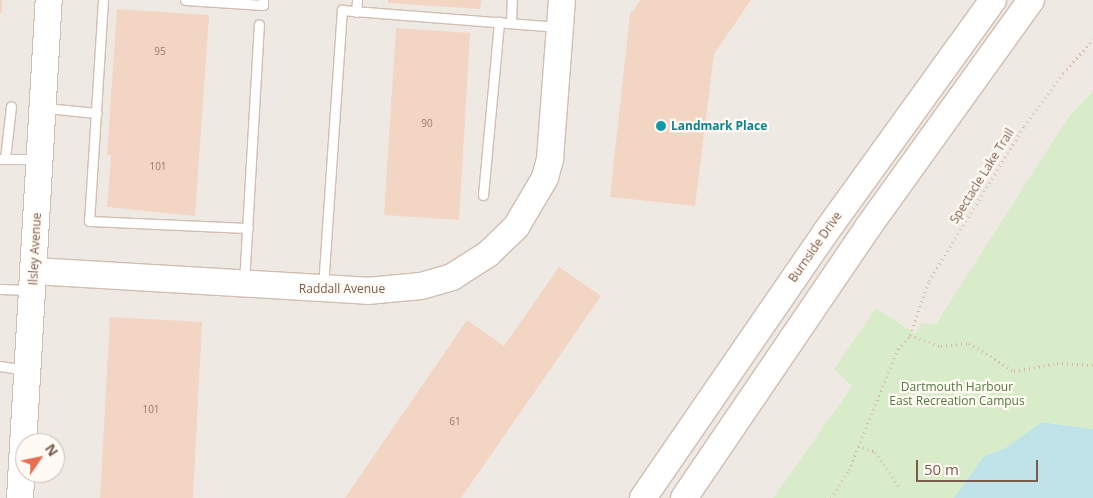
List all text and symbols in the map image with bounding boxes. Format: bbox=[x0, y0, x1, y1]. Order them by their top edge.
house number: 95 bbox=[154, 46, 166, 58]
house number: 90 bbox=[421, 118, 433, 130]
place label: Landmark Place bbox=[671, 119, 767, 133]
marker: Landmark Place bbox=[655, 120, 667, 132]
street label: Spectacle Lake Trail bbox=[947, 126, 1017, 226]
house number: 101 bbox=[149, 161, 167, 173]
street label: Burnside Drive bbox=[785, 209, 845, 285]
street label: Ilsley Avenue bbox=[26, 212, 44, 286]
street label: Raddall Avenue bbox=[299, 282, 385, 296]
park label: Dartmouth Harbour East Recreation Campus bbox=[889, 380, 1025, 408]
house number: 101 bbox=[142, 404, 160, 416]
house number: 61 bbox=[449, 416, 461, 428]
north arrow bbox=[15, 433, 65, 483]
text: N bbox=[41, 440, 63, 460]
scale bar bbox=[918, 450, 1040, 482]
text: 50 m bbox=[924, 459, 959, 479]

